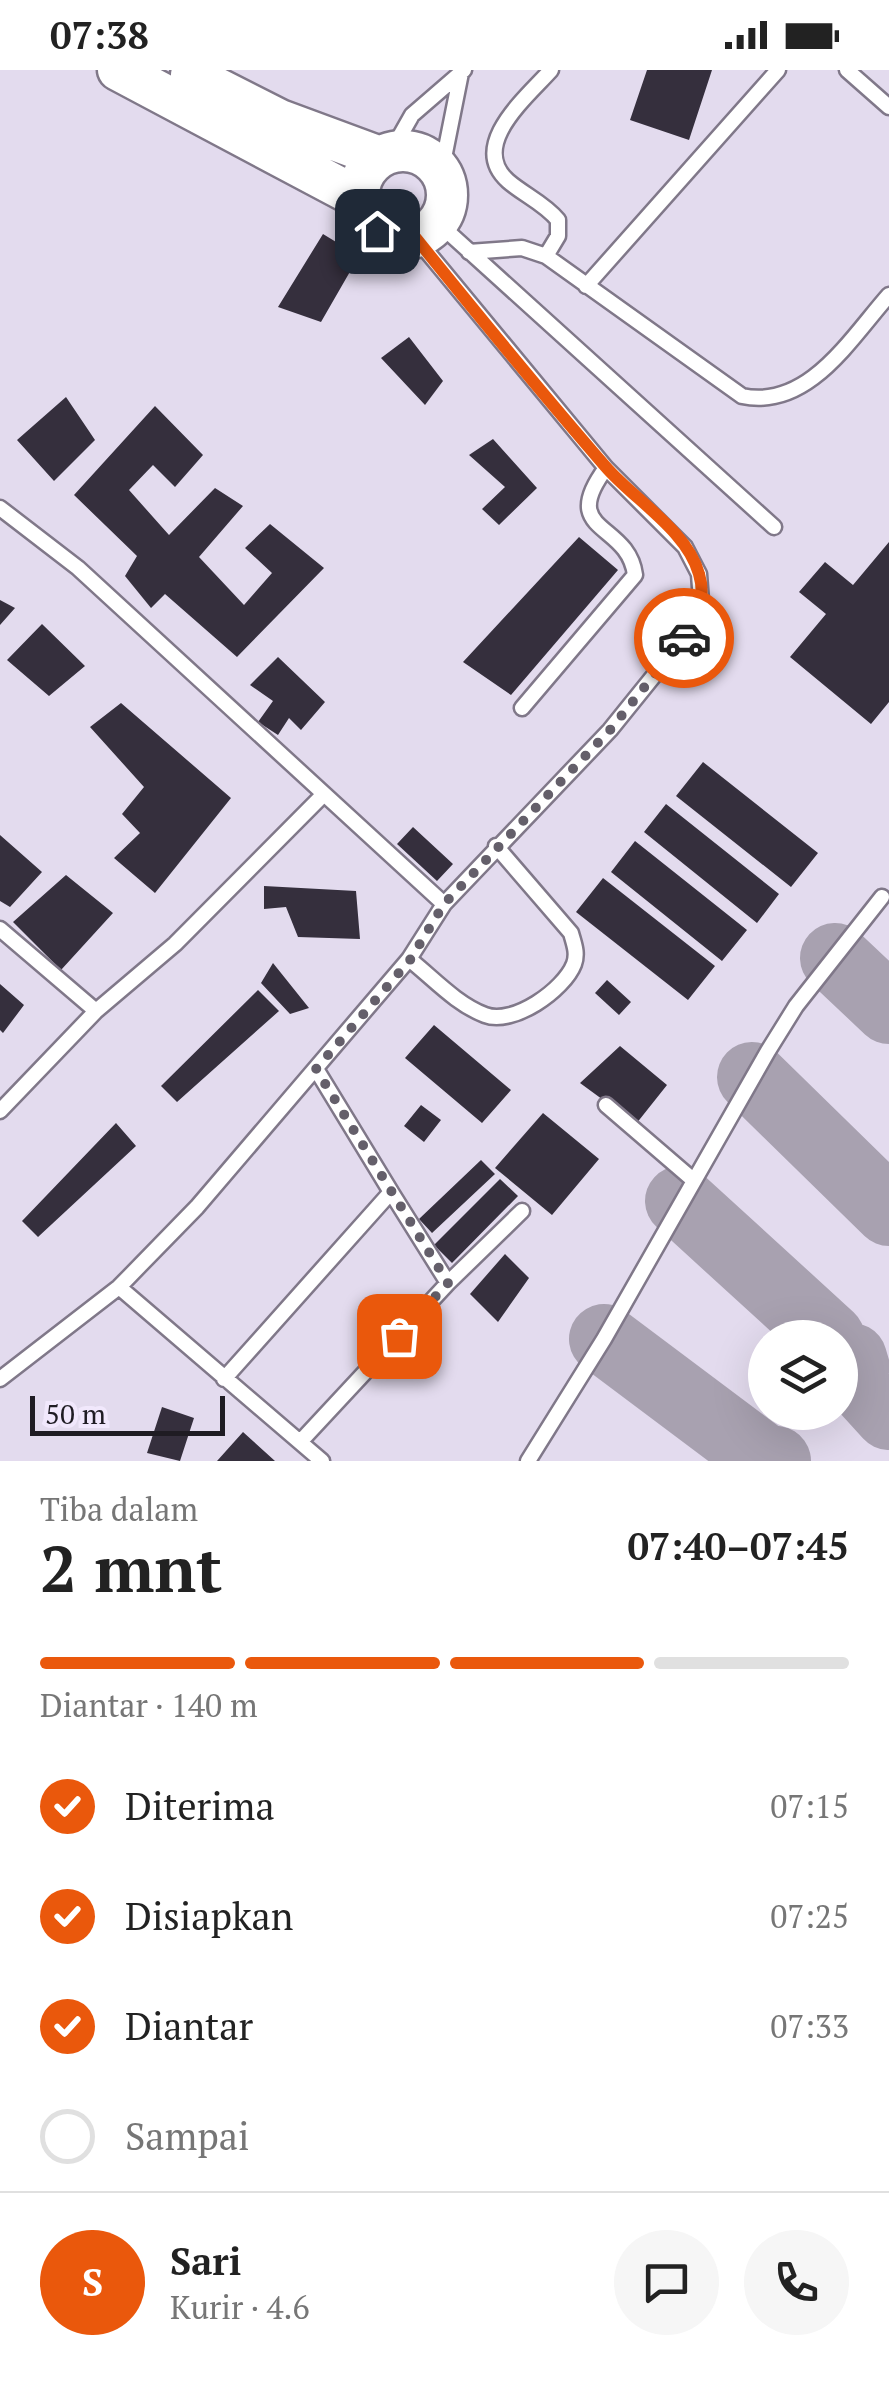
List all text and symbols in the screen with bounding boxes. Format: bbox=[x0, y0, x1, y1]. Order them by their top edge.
text: 07:38 bbox=[50, 10, 149, 60]
pin bbox=[335, 189, 420, 274]
icon: home bbox=[350, 204, 405, 259]
courier bbox=[634, 588, 734, 688]
icon: car bbox=[657, 611, 712, 666]
pin bbox=[357, 1294, 442, 1379]
icon: bag bbox=[372, 1309, 427, 1364]
map controls bbox=[748, 1320, 858, 1430]
button: layers bbox=[748, 1320, 858, 1430]
scale bar bbox=[30, 1391, 225, 1436]
text: 50 m bbox=[45, 1395, 106, 1432]
text: Tiba dalam bbox=[40, 1488, 198, 1530]
text: 07:40–07:45 bbox=[627, 1521, 849, 1571]
text: 2 mnt bbox=[40, 1524, 222, 1611]
text: Diantar · 140 m bbox=[40, 1684, 258, 1726]
icon: check bbox=[40, 1779, 95, 1834]
text: Diterima bbox=[125, 1781, 275, 1831]
text: 07:15 bbox=[770, 1785, 849, 1827]
icon: check bbox=[40, 1889, 95, 1944]
text: Disiapkan bbox=[125, 1891, 293, 1941]
text: 07:25 bbox=[770, 1895, 849, 1937]
icon: check bbox=[40, 1999, 95, 2054]
text: Diantar bbox=[125, 2001, 253, 2051]
text: 07:33 bbox=[770, 2005, 849, 2047]
text: Sampai bbox=[125, 2111, 250, 2161]
button: chat bbox=[614, 2230, 719, 2335]
button: phone bbox=[744, 2230, 849, 2335]
text: Sari bbox=[170, 2236, 241, 2286]
text: S bbox=[82, 2257, 103, 2307]
text: Kurir · 4.6 bbox=[170, 2286, 310, 2328]

